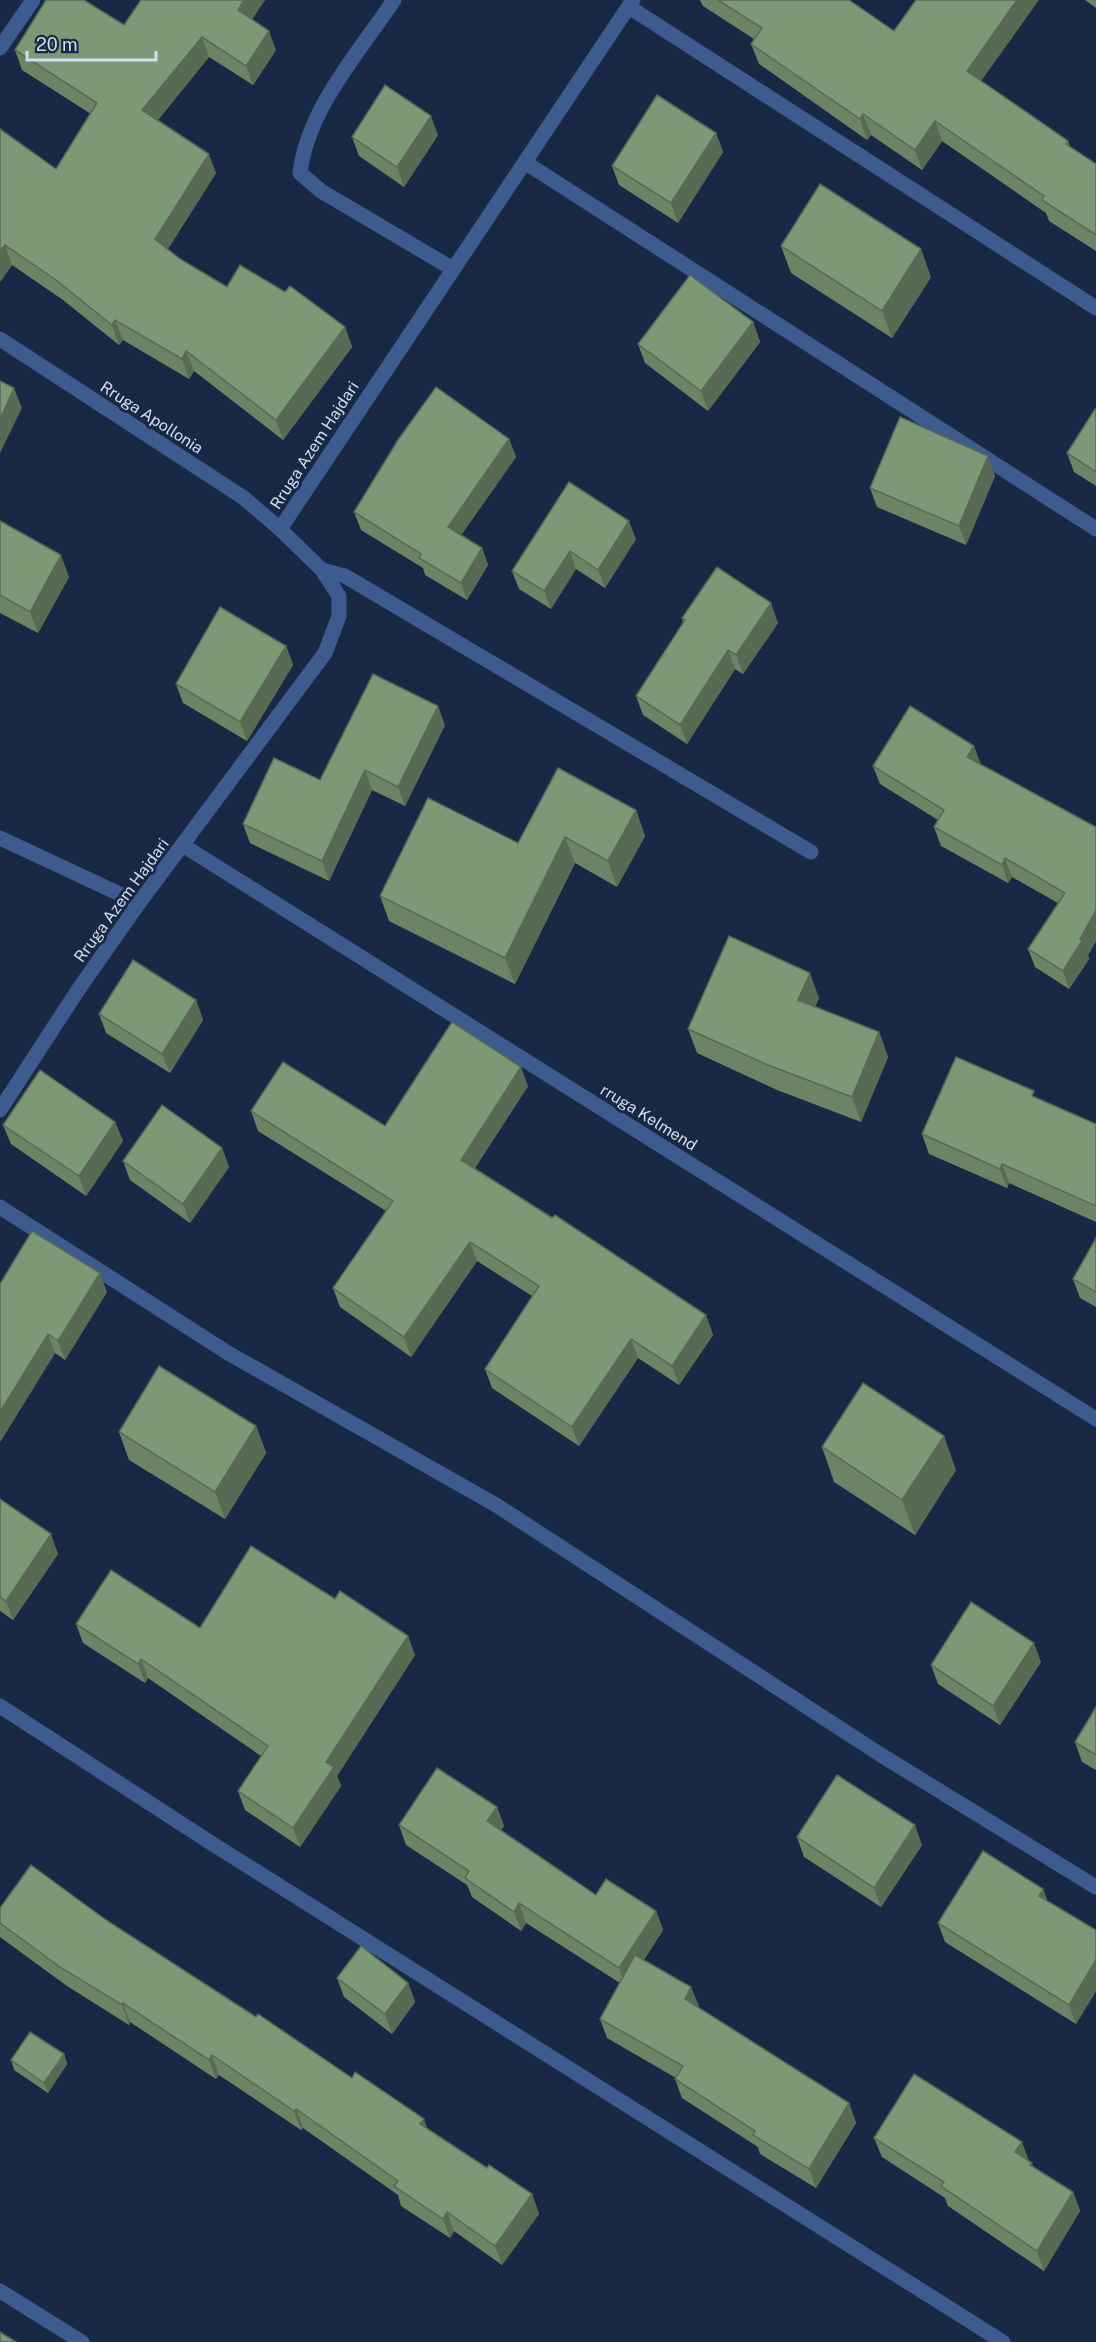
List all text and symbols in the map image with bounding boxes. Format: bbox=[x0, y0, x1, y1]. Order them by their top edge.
scale bar bbox=[27, 24, 156, 62]
text: 20 m bbox=[36, 34, 78, 55]
street label: Rruga Apollonia bbox=[97, 377, 207, 458]
street label: Rruga Azem Hajdari bbox=[266, 378, 363, 513]
street label: Rruga Azem Hajdari bbox=[70, 835, 173, 966]
street label: rruga Kelmend bbox=[597, 1080, 700, 1155]

